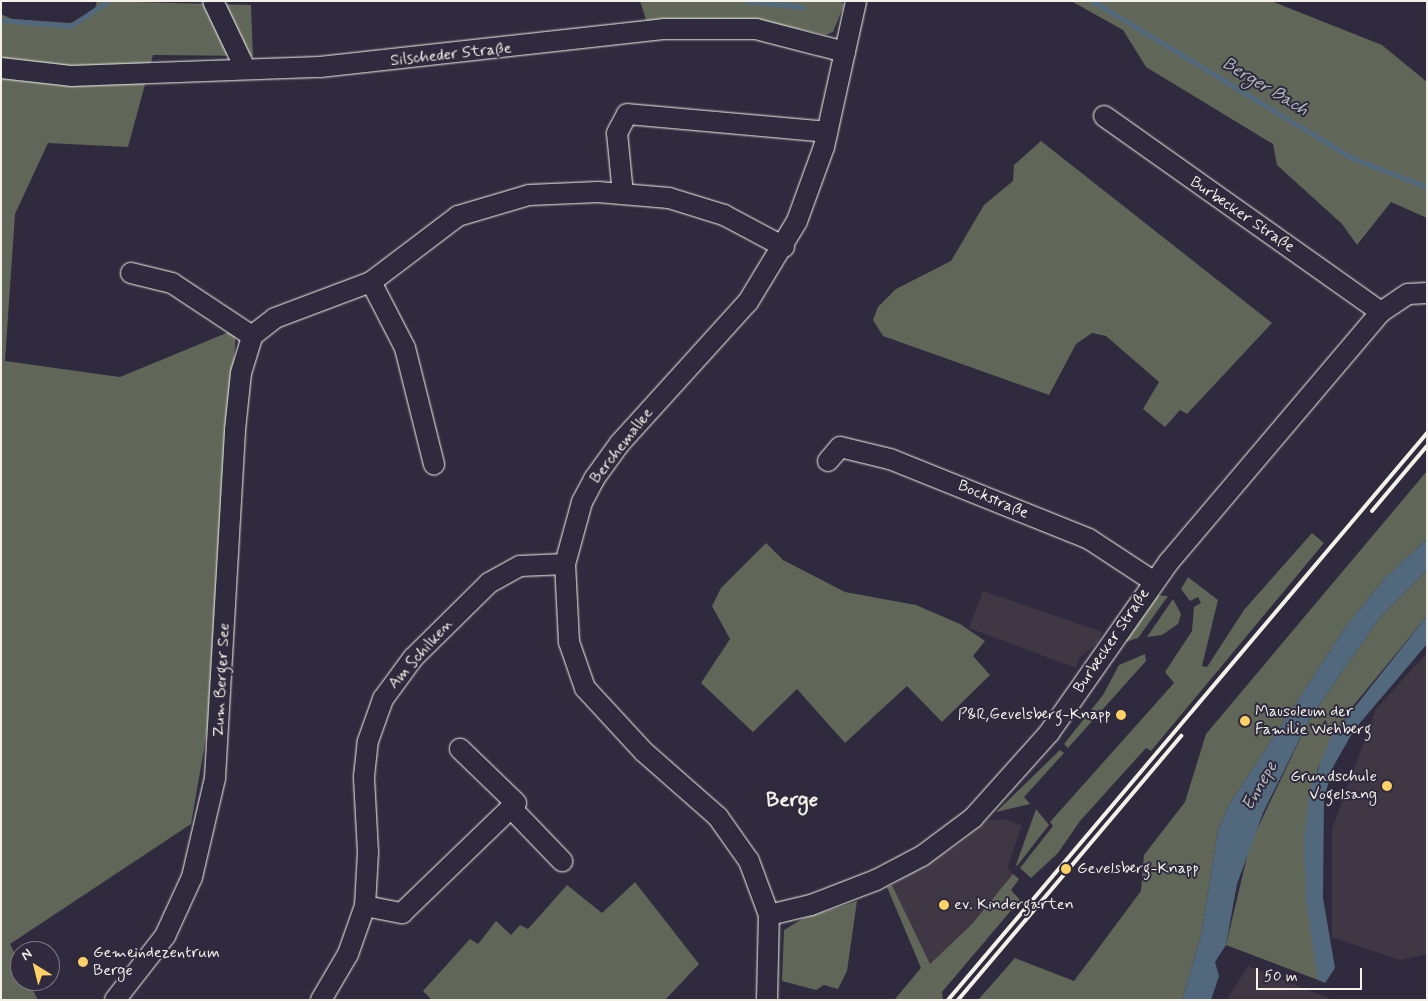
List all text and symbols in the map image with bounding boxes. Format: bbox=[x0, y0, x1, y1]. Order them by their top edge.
street label: Silscheder Straße bbox=[391, 39, 511, 71]
water label: Berger Bach bbox=[1219, 53, 1311, 121]
street label: Burbecker Straße bbox=[1186, 173, 1298, 257]
street label: Berchemallee bbox=[586, 404, 658, 488]
street label: Bockstraße bbox=[955, 477, 1031, 523]
street label: Burbecker Straße bbox=[1070, 585, 1154, 697]
street label: Am Schilken bbox=[384, 615, 458, 693]
street label: Zum Berger See bbox=[209, 623, 235, 737]
place label: Mausoleum der Familie Wehberg bbox=[1255, 702, 1371, 740]
place label: P&R,Gevelsberg-Knapp bbox=[958, 705, 1111, 725]
marker: P&R,Gevelsberg-Knapp bbox=[1115, 709, 1127, 721]
marker: Mausoleum der Familie Wehberg bbox=[1239, 715, 1251, 727]
water label: Ennepe bbox=[1237, 757, 1283, 815]
place label: Grundschule Vogelsang bbox=[1290, 767, 1377, 805]
marker: Grundschule Vogelsang bbox=[1381, 780, 1393, 792]
district label: Berge bbox=[766, 787, 818, 813]
place label: Gevelsberg-Knapp bbox=[1077, 859, 1199, 879]
marker: Gevelsberg-Knapp bbox=[1059, 862, 1073, 876]
place label: ev. Kindergarten bbox=[954, 895, 1074, 915]
marker: ev. Kindergarten bbox=[938, 899, 950, 911]
north arrow bbox=[10, 941, 60, 991]
place label: Gemeindezentrum Berge bbox=[93, 943, 220, 981]
text: N bbox=[18, 945, 36, 965]
marker: Gemeindezentrum Berge bbox=[77, 956, 89, 968]
scale bar bbox=[1258, 958, 1364, 990]
text: 50 m bbox=[1264, 967, 1298, 987]

